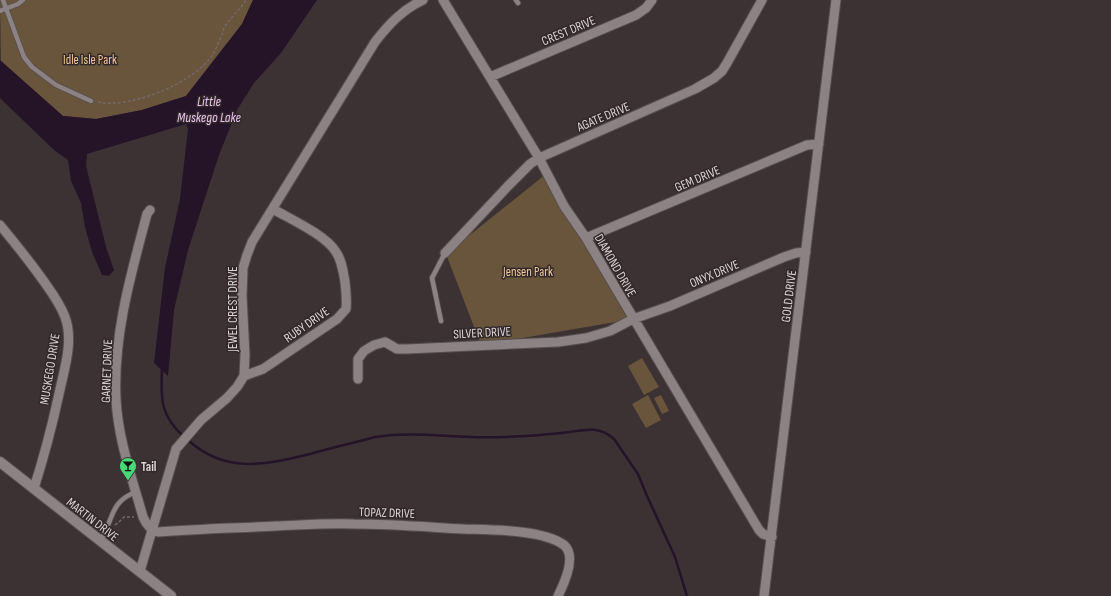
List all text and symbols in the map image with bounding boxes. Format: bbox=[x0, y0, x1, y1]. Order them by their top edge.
street label: CREST DRIVE bbox=[539, 12, 598, 49]
park label: Idle Isle Park bbox=[63, 52, 117, 68]
water label: Little Muskego Lake bbox=[177, 93, 241, 126]
street label: AGATE DRIVE bbox=[574, 99, 632, 136]
street label: GEM DRIVE bbox=[672, 162, 723, 196]
street label: DIAMOND DRIVE bbox=[591, 231, 640, 300]
street label: ONYX DRIVE bbox=[687, 256, 742, 292]
park label: Jensen Park bbox=[502, 264, 553, 280]
street label: JEWEL CREST DRIVE bbox=[225, 266, 241, 353]
street label: GOLD DRIVE bbox=[778, 269, 800, 323]
street label: RUBY DRIVE bbox=[281, 303, 332, 346]
street label: SILVER DRIVE bbox=[453, 323, 511, 343]
street label: MUSKEGO DRIVE bbox=[36, 332, 64, 406]
street label: GARNET DRIVE bbox=[98, 339, 116, 403]
bar icon: Tail bbox=[118, 456, 138, 481]
place label: Tail bbox=[141, 459, 157, 475]
street label: MARTIN DRIVE bbox=[63, 494, 122, 545]
street label: TOPAZ DRIVE bbox=[359, 504, 415, 522]

